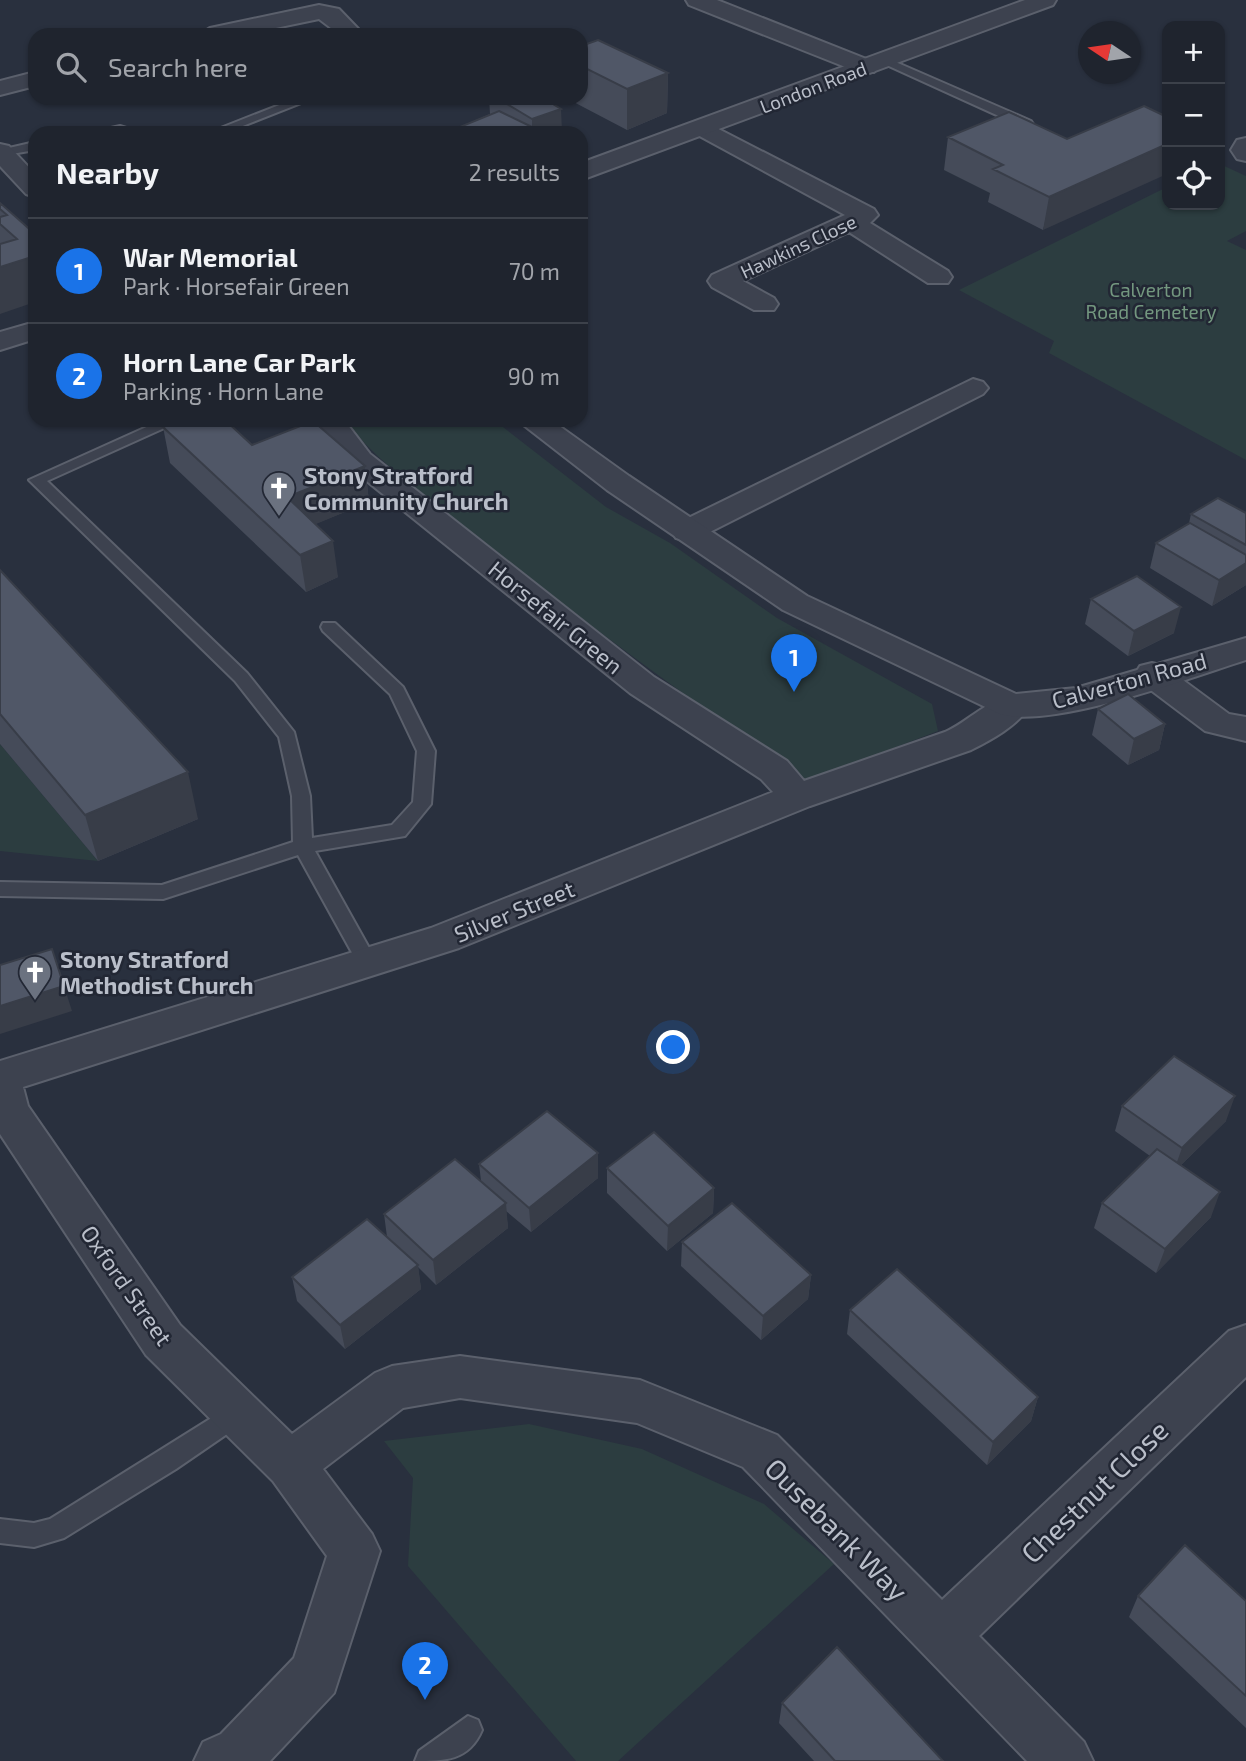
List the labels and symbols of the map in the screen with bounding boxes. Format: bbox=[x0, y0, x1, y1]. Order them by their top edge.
north arrow bbox=[1078, 21, 1141, 84]
street label: London Road bbox=[756, 56, 870, 118]
street label: Hawkins Close bbox=[736, 209, 860, 283]
park label: Calverton Road Cemetery bbox=[1086, 278, 1217, 323]
place label: Stony Stratford Community Church bbox=[304, 461, 508, 515]
church icon: Stony Stratford Community Church bbox=[260, 469, 298, 518]
street label: Horsefair Green bbox=[483, 554, 629, 680]
pin: 1 bbox=[771, 634, 817, 692]
street label: Calverton Road bbox=[1049, 646, 1209, 714]
street label: Silver Street bbox=[450, 874, 578, 948]
place label: Stony Stratford Methodist Church bbox=[60, 945, 254, 999]
church icon: Stony Stratford Methodist Church bbox=[16, 953, 54, 1002]
your location bbox=[656, 1030, 690, 1064]
street label: Oxford Street bbox=[75, 1219, 179, 1351]
street label: Chestnut Close bbox=[1014, 1413, 1174, 1569]
street label: Ousebank Way bbox=[759, 1451, 916, 1608]
pin: 2 bbox=[402, 1642, 448, 1700]

